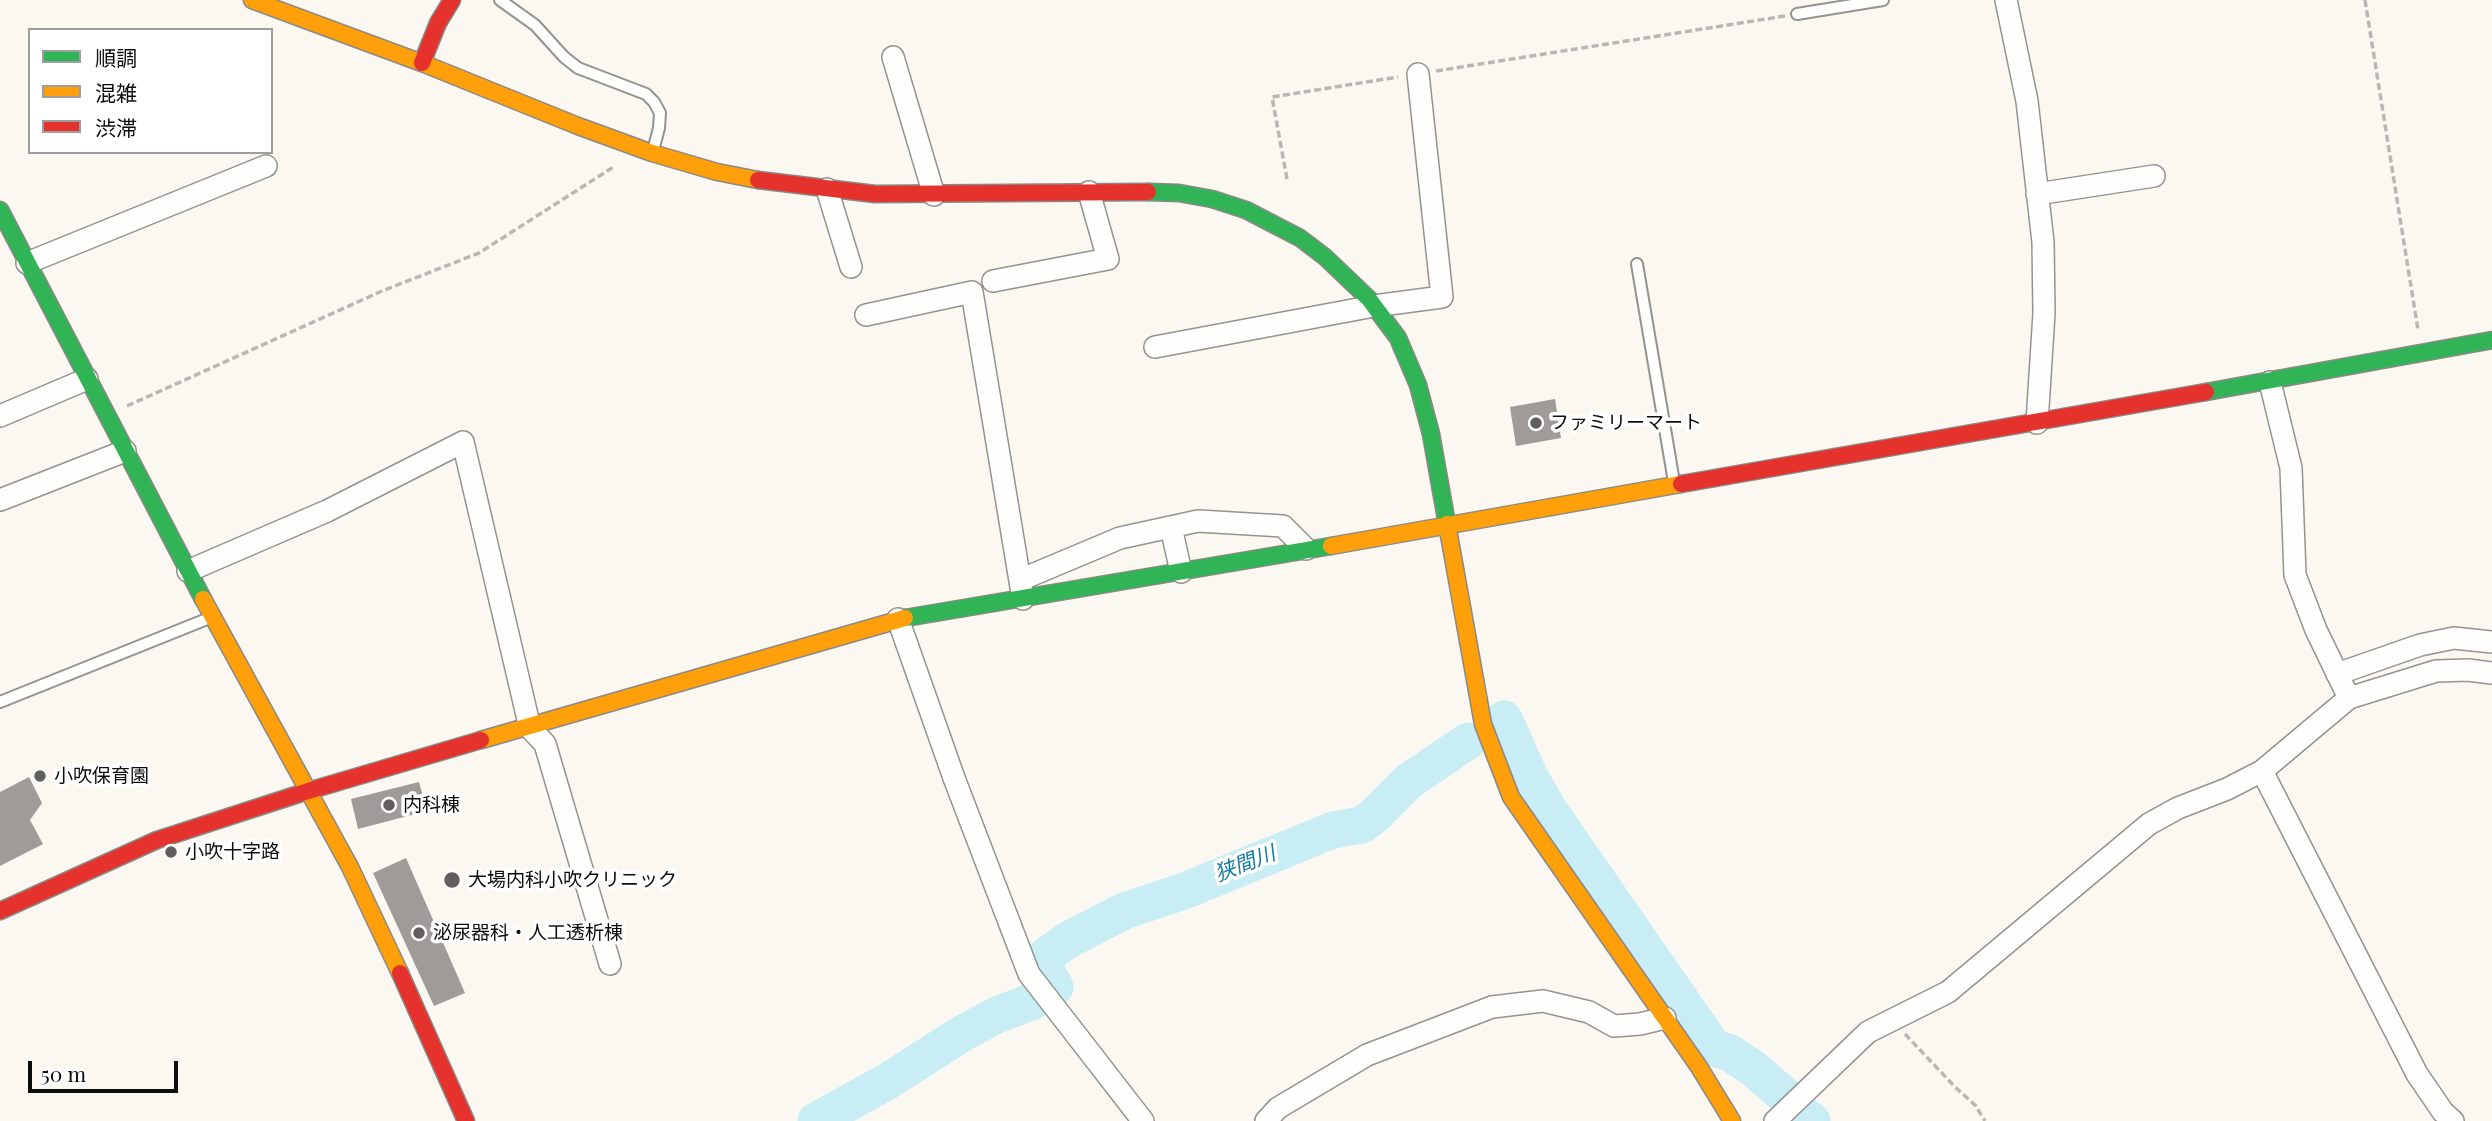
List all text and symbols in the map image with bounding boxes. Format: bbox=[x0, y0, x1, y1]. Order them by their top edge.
legend bbox=[28, 28, 273, 154]
text: 順調 bbox=[95, 43, 137, 71]
text: 混雑 bbox=[95, 78, 137, 106]
text: 渋滞 bbox=[95, 113, 137, 141]
place label: ファミリーマート bbox=[1550, 412, 1702, 434]
marker: ファミリーマート bbox=[1528, 415, 1544, 431]
place label: 小吹保育園 bbox=[54, 765, 149, 787]
marker: 小吹保育園 bbox=[32, 768, 48, 784]
place label: 内科棟 bbox=[403, 794, 460, 816]
marker: 内科棟 bbox=[381, 797, 397, 813]
place label: 小吹十字路 bbox=[185, 841, 280, 863]
water label: 狭間川 bbox=[1211, 841, 1279, 887]
marker: 小吹十字路 bbox=[163, 844, 179, 860]
place label: 大場内科小吹クリニック bbox=[468, 869, 677, 891]
marker: 大場内科小吹クリニック bbox=[442, 870, 462, 890]
place label: 泌尿器科・人工透析棟 bbox=[433, 922, 623, 944]
marker: 泌尿器科・人工透析棟 bbox=[411, 925, 427, 941]
scale bar bbox=[32, 1048, 182, 1092]
text: 50 m bbox=[41, 1059, 86, 1087]

